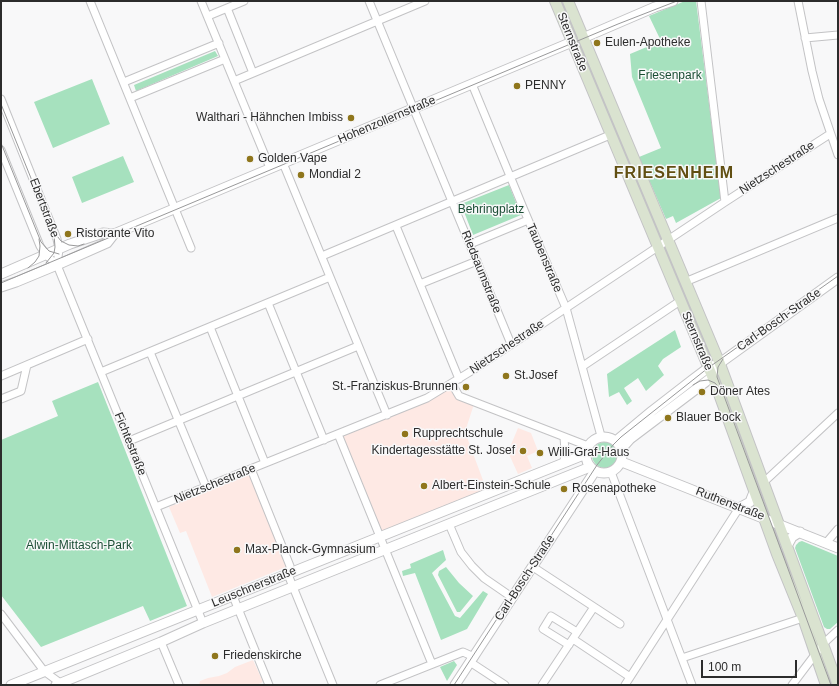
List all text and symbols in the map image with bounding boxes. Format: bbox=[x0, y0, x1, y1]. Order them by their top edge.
street label: Sternstraße bbox=[554, 10, 590, 74]
place label: Eulen-Apotheke bbox=[605, 36, 690, 50]
marker: Eulen-Apotheke bbox=[592, 38, 602, 48]
park label: Friesenpark bbox=[638, 69, 702, 83]
place label: PENNY bbox=[525, 79, 566, 93]
marker: PENNY bbox=[512, 81, 522, 91]
street label: Hohenzollernstraße bbox=[336, 93, 438, 147]
place label: Walthari - Hähnchen Imbiss bbox=[196, 111, 343, 125]
marker: Walthari - Hähnchen Imbiss bbox=[346, 113, 356, 123]
street label: Nietzschestraße bbox=[737, 138, 817, 198]
place label: Golden Vape bbox=[258, 152, 327, 166]
marker: Golden Vape bbox=[245, 154, 255, 164]
district label: FRIESENHEIM bbox=[614, 164, 734, 184]
place label: Mondial 2 bbox=[309, 168, 361, 182]
marker: Mondial 2 bbox=[296, 170, 306, 180]
street label: Ebertstraße bbox=[26, 176, 62, 240]
park label: Behringplatz bbox=[458, 203, 524, 217]
street label: Taubenstraße bbox=[523, 221, 565, 295]
place label: Ristorante Vito bbox=[76, 227, 154, 241]
street label: Riedsaumstraße bbox=[458, 228, 504, 316]
marker: Ristorante Vito bbox=[63, 229, 73, 239]
street label: Carl-Bosch-Straße bbox=[734, 286, 824, 354]
street label: Sternstraße bbox=[678, 309, 716, 373]
street label: Nietzschestraße bbox=[467, 317, 547, 377]
place label: St.Josef bbox=[514, 369, 557, 383]
marker: St.Josef bbox=[501, 371, 511, 381]
place label: St.-Franziskus-Brunnen bbox=[332, 380, 458, 394]
marker: St.-Franziskus-Brunnen bbox=[461, 382, 471, 392]
place label: Döner Ates bbox=[710, 385, 770, 399]
marker: Döner Ates bbox=[697, 387, 707, 397]
street label: Fichtestraße bbox=[111, 410, 149, 478]
place label: Blauer Bock bbox=[676, 411, 741, 425]
marker: Blauer Bock bbox=[663, 413, 673, 423]
place label: Rupprechtschule bbox=[413, 427, 503, 441]
marker: Rupprechtschule bbox=[400, 429, 410, 439]
place label: Kindertagesstätte St. Josef bbox=[372, 444, 515, 458]
marker: Kindertagesstätte St. Josef bbox=[518, 446, 528, 456]
place label: Willi-Graf-Haus bbox=[548, 446, 629, 460]
marker: Willi-Graf-Haus bbox=[535, 448, 545, 458]
street label: Nietzschestraße bbox=[172, 461, 258, 507]
place label: Albert-Einstein-Schule bbox=[432, 479, 551, 493]
marker: Albert-Einstein-Schule bbox=[419, 481, 429, 491]
place label: Rosenapotheke bbox=[572, 482, 656, 496]
marker: Rosenapotheke bbox=[559, 484, 569, 494]
street label: Ruthenstraße bbox=[693, 484, 767, 524]
street label: Carl-Bosch-Straße bbox=[492, 532, 558, 624]
park label: Alwin-Mittasch-Park bbox=[26, 539, 132, 553]
place label: Max-Planck-Gymnasium bbox=[245, 543, 376, 557]
marker: Max-Planck-Gymnasium bbox=[232, 545, 242, 555]
street label: Leuschnerstraße bbox=[210, 563, 298, 611]
place label: Friedenskirche bbox=[223, 649, 302, 663]
marker: Friedenskirche bbox=[210, 651, 220, 661]
scale bar bbox=[703, 652, 799, 678]
text: 100 m bbox=[708, 660, 741, 674]

